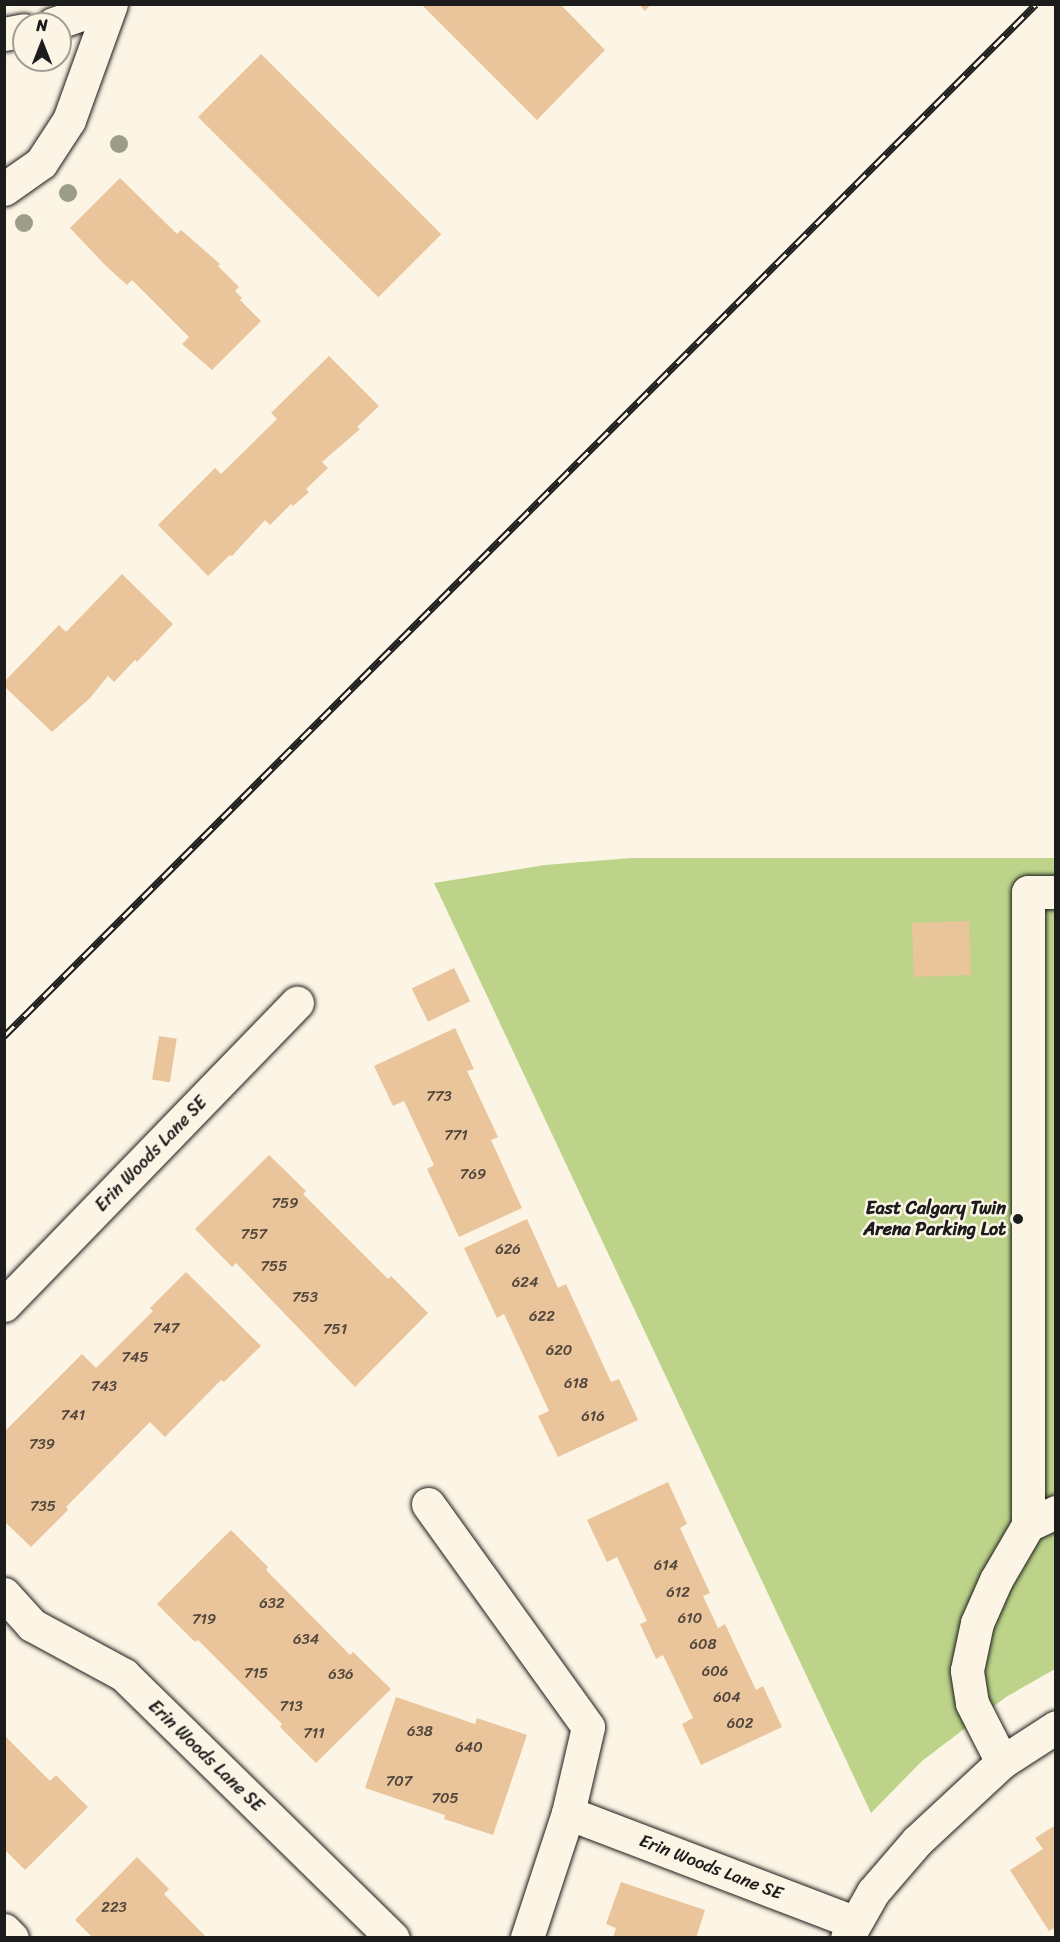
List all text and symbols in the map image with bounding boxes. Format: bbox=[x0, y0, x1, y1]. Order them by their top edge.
text: N bbox=[36, 11, 48, 40]
north arrow bbox=[12, 12, 72, 72]
house number: 773 bbox=[426, 1088, 452, 1106]
street label: Erin Woods Lane SE bbox=[90, 1091, 212, 1217]
house number: 771 bbox=[444, 1127, 468, 1145]
house number: 769 bbox=[460, 1166, 486, 1184]
house number: 759 bbox=[272, 1195, 298, 1213]
place label: East Calgary Twin Arena Parking Lot bbox=[863, 1198, 1006, 1240]
marker: East Calgary Twin Arena Parking Lot bbox=[1011, 1212, 1025, 1226]
house number: 757 bbox=[241, 1226, 267, 1244]
house number: 626 bbox=[495, 1241, 521, 1259]
house number: 755 bbox=[261, 1258, 287, 1276]
house number: 624 bbox=[512, 1274, 538, 1292]
house number: 753 bbox=[292, 1289, 318, 1307]
house number: 622 bbox=[529, 1308, 555, 1326]
house number: 747 bbox=[153, 1320, 179, 1338]
house number: 751 bbox=[323, 1321, 347, 1339]
house number: 620 bbox=[546, 1342, 572, 1360]
house number: 745 bbox=[121, 1349, 149, 1367]
house number: 618 bbox=[564, 1375, 588, 1393]
house number: 743 bbox=[91, 1378, 117, 1396]
house number: 741 bbox=[61, 1407, 85, 1425]
house number: 616 bbox=[581, 1408, 605, 1426]
house number: 739 bbox=[29, 1436, 55, 1454]
house number: 735 bbox=[30, 1498, 56, 1516]
house number: 614 bbox=[654, 1557, 678, 1575]
house number: 612 bbox=[666, 1584, 690, 1602]
house number: 632 bbox=[259, 1595, 285, 1613]
house number: 610 bbox=[678, 1610, 702, 1628]
house number: 719 bbox=[192, 1611, 216, 1629]
house number: 634 bbox=[293, 1631, 319, 1649]
house number: 608 bbox=[689, 1636, 717, 1654]
house number: 606 bbox=[702, 1663, 728, 1681]
house number: 715 bbox=[244, 1665, 268, 1683]
house number: 636 bbox=[328, 1666, 354, 1684]
house number: 604 bbox=[713, 1689, 741, 1707]
street label: Erin Woods Lane SE bbox=[143, 1695, 269, 1817]
house number: 713 bbox=[279, 1698, 303, 1716]
house number: 602 bbox=[727, 1715, 753, 1733]
house number: 638 bbox=[407, 1723, 433, 1741]
house number: 711 bbox=[303, 1725, 325, 1743]
house number: 640 bbox=[455, 1739, 483, 1757]
house number: 707 bbox=[386, 1773, 412, 1791]
house number: 705 bbox=[431, 1790, 459, 1808]
street label: Erin Woods Lane SE bbox=[635, 1829, 787, 1905]
house number: 223 bbox=[101, 1899, 127, 1917]

